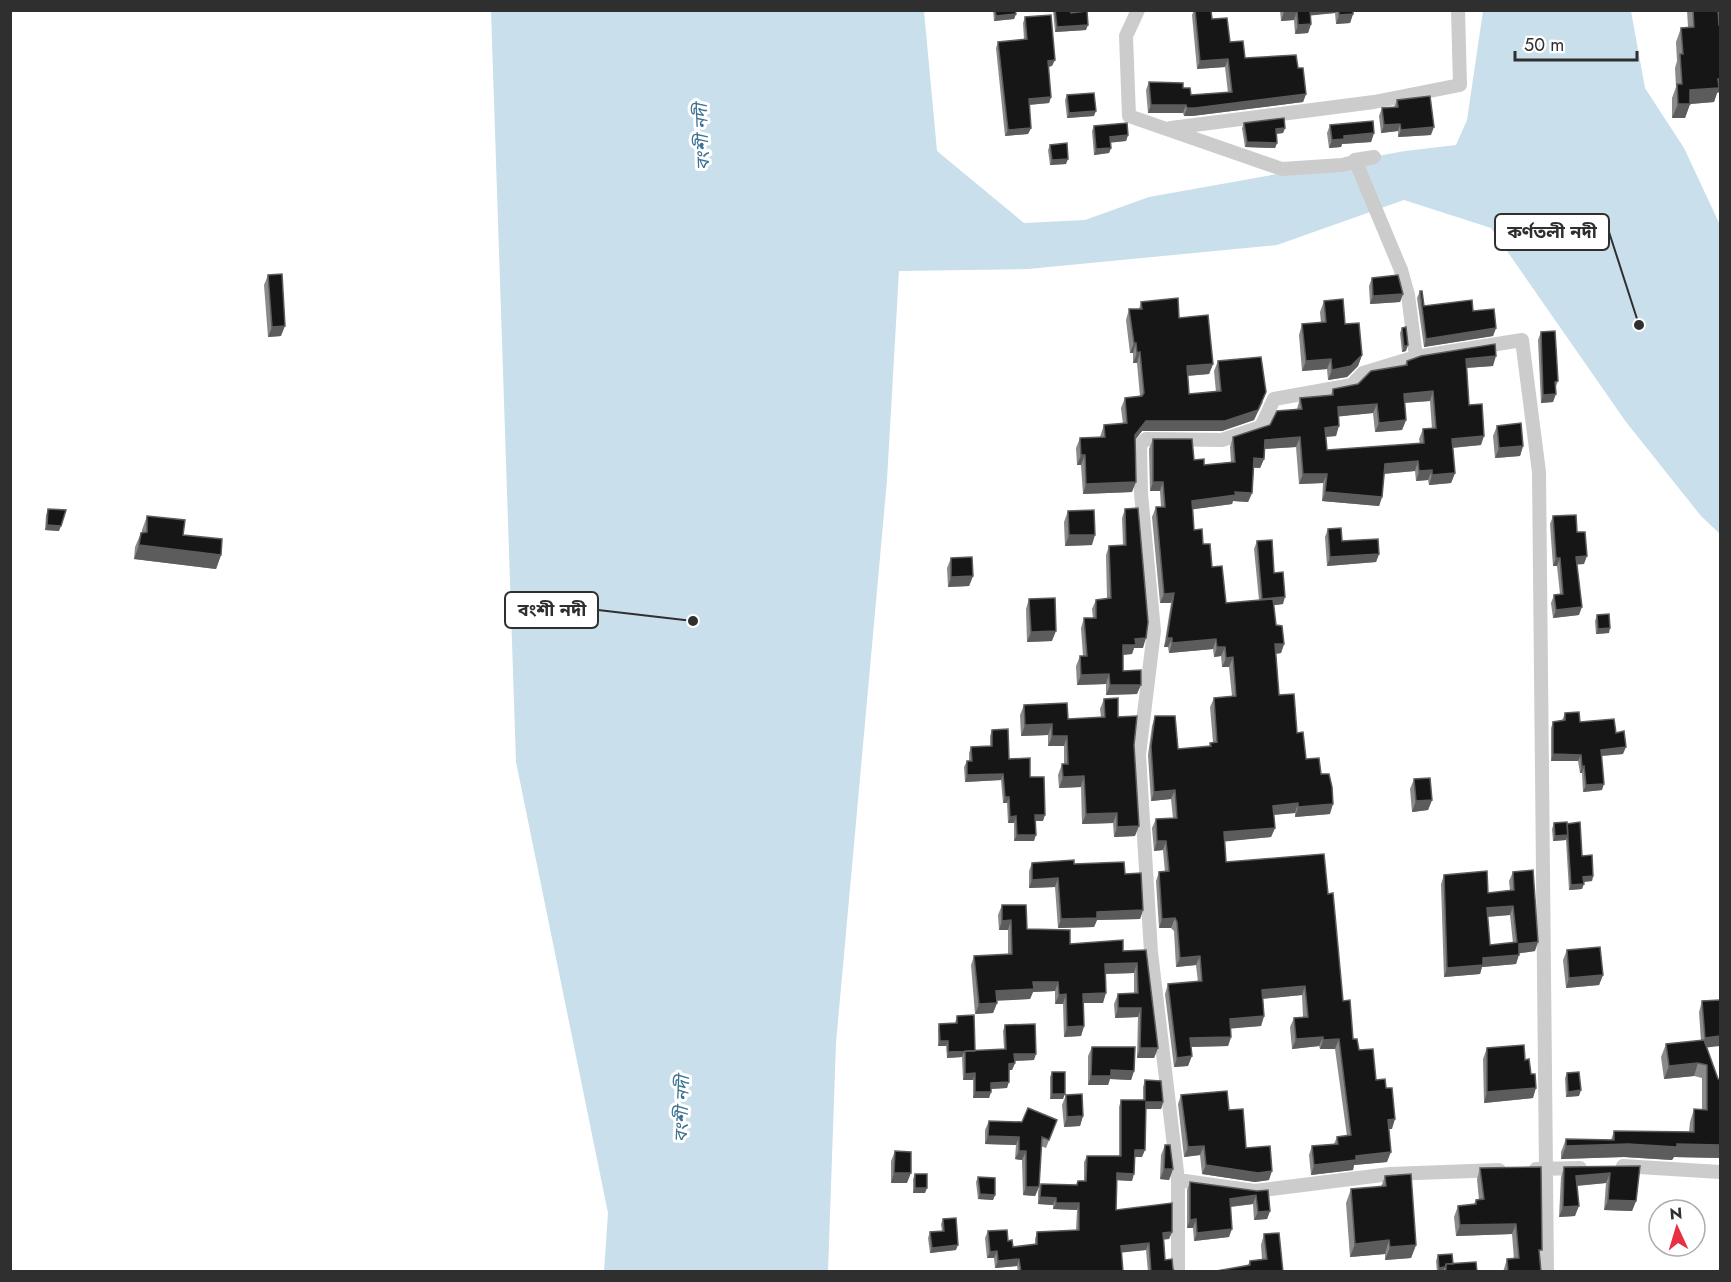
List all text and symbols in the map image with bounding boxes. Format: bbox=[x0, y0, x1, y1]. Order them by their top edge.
scale bar bbox=[1515, 24, 1636, 62]
text: 50 m bbox=[1524, 32, 1564, 58]
water label: বংশী নদী bbox=[688, 100, 716, 171]
callout: কর্ণতলী নদী bbox=[1495, 214, 1609, 250]
text: কর্ণতলী নদী bbox=[1506, 219, 1598, 245]
callout: বংশী নদী bbox=[505, 592, 598, 628]
text: বংশী নদী bbox=[517, 597, 587, 623]
water label: বংশী নদী bbox=[668, 1072, 696, 1143]
north arrow bbox=[1647, 1198, 1707, 1258]
text: N bbox=[1669, 1202, 1683, 1225]

